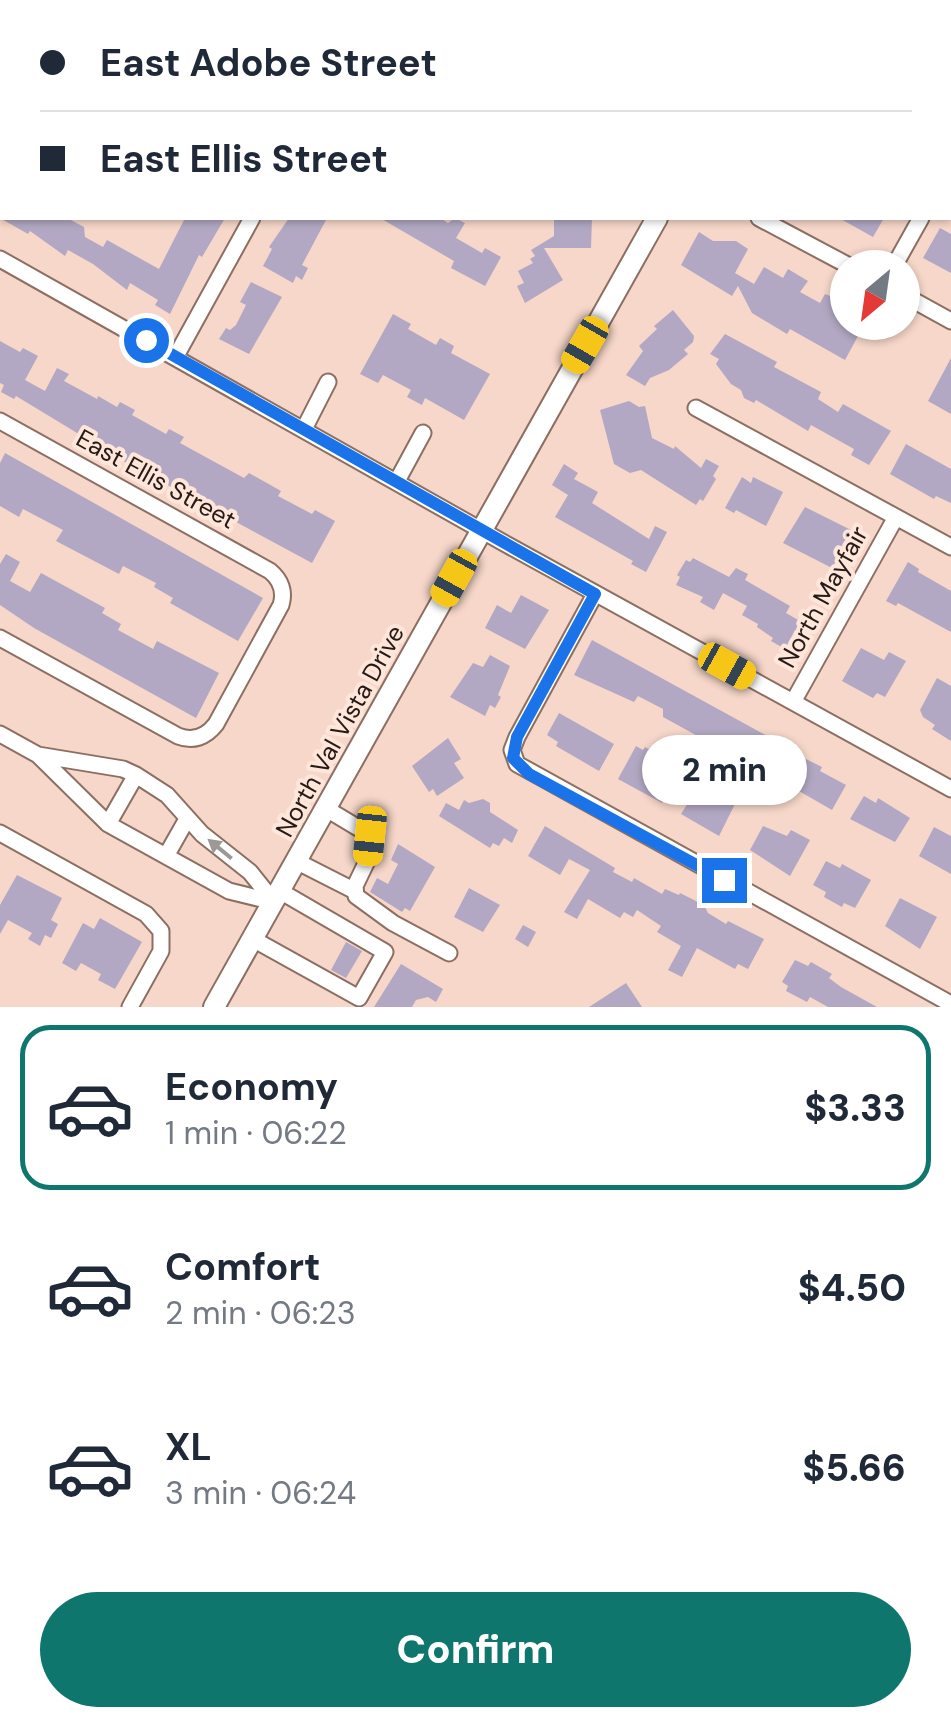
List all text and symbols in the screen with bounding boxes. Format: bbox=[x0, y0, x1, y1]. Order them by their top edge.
text: East Adobe Street bbox=[100, 38, 437, 88]
text: East Ellis Street bbox=[100, 134, 388, 184]
north arrow bbox=[830, 250, 920, 340]
map controls bbox=[830, 250, 920, 340]
car bbox=[557, 312, 613, 378]
route start bbox=[124, 318, 169, 363]
street label: East Ellis Street bbox=[70, 422, 242, 536]
street label: North Mayfair bbox=[770, 520, 876, 674]
car bbox=[426, 544, 482, 612]
street label: North Val Vista Drive bbox=[268, 619, 412, 843]
car bbox=[693, 638, 761, 694]
callout: 2 min bbox=[642, 735, 806, 805]
text: 2 min bbox=[682, 749, 767, 791]
car bbox=[352, 805, 388, 867]
one-way arrow bbox=[207, 839, 233, 860]
route end bbox=[702, 858, 747, 903]
text: Economy bbox=[165, 1062, 338, 1112]
icon: car bbox=[45, 1063, 135, 1153]
text: $3.33 bbox=[804, 1083, 906, 1133]
text: 1 min · 06:22 bbox=[165, 1112, 347, 1154]
text: Comfort bbox=[165, 1242, 321, 1292]
icon: car bbox=[45, 1243, 135, 1333]
text: $4.50 bbox=[798, 1263, 906, 1313]
text: 2 min · 06:23 bbox=[165, 1292, 356, 1334]
text: XL bbox=[165, 1422, 212, 1472]
icon: car bbox=[45, 1423, 135, 1513]
text: $5.66 bbox=[802, 1443, 906, 1493]
text: 3 min · 06:24 bbox=[165, 1472, 356, 1514]
button: Confirm bbox=[40, 1592, 911, 1707]

